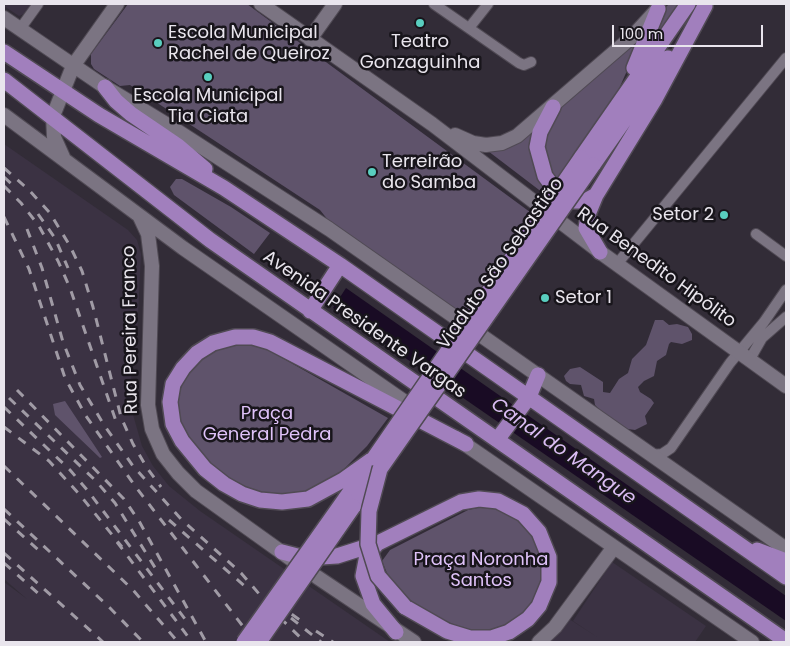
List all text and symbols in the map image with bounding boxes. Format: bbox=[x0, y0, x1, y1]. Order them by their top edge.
scale bar bbox=[615, 15, 766, 47]
marker: Teatro Gonzaguinha bbox=[414, 17, 426, 29]
place label: Escola Municipal Rachel de Queiroz bbox=[168, 22, 330, 64]
text: 100 m bbox=[620, 23, 663, 44]
place label: Teatro Gonzaguinha bbox=[360, 31, 480, 74]
marker: Escola Municipal Rachel de Queiroz bbox=[152, 37, 164, 49]
marker: Escola Municipal Tia Ciata bbox=[202, 71, 214, 83]
place label: Escola Municipal Tia Ciata bbox=[133, 85, 283, 128]
place label: Terreirão do Samba bbox=[382, 151, 476, 193]
marker: Terreirão do Samba bbox=[366, 166, 378, 178]
street label: Viaduto São Sebastião bbox=[434, 174, 568, 354]
street label: Rua Benedito Hipólito bbox=[572, 203, 740, 333]
place label: Setor 2 bbox=[652, 204, 714, 226]
marker: Setor 2 bbox=[718, 209, 730, 221]
street label: Rua Pereira Franco bbox=[119, 245, 143, 415]
street label: Avenida Presidente Vargas bbox=[258, 247, 470, 403]
place label: Setor 1 bbox=[555, 287, 612, 309]
marker: Setor 1 bbox=[539, 292, 551, 304]
water label: Canal do Mangue bbox=[486, 393, 640, 511]
park label: Praça General Pedra bbox=[203, 403, 331, 446]
park label: Praça Noronha Santos bbox=[414, 549, 548, 592]

